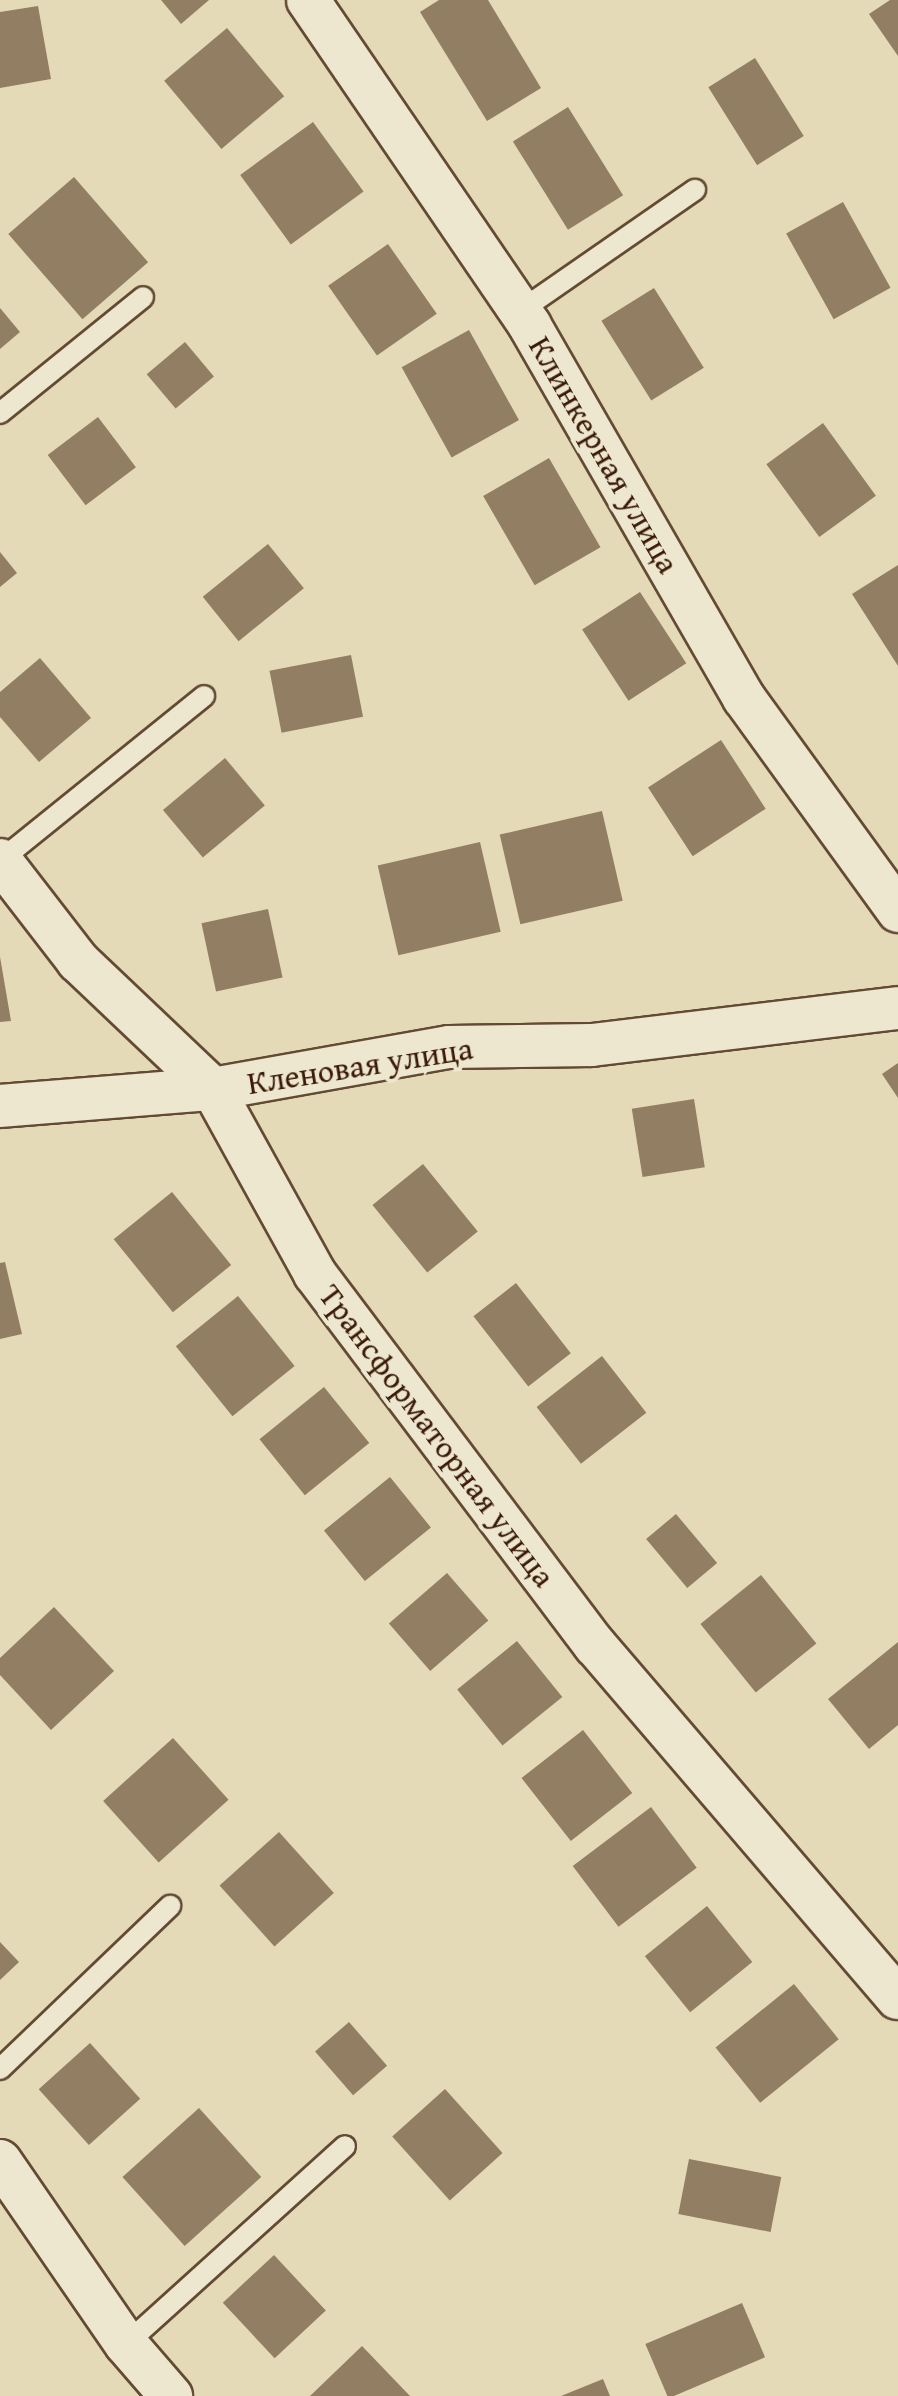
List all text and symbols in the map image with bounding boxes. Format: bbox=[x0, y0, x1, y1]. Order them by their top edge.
street label: Клинкерная улица bbox=[521, 330, 687, 580]
street label: Кленовая улица bbox=[245, 1029, 475, 1103]
street label: Трансформаторная улица bbox=[311, 1277, 563, 1595]

